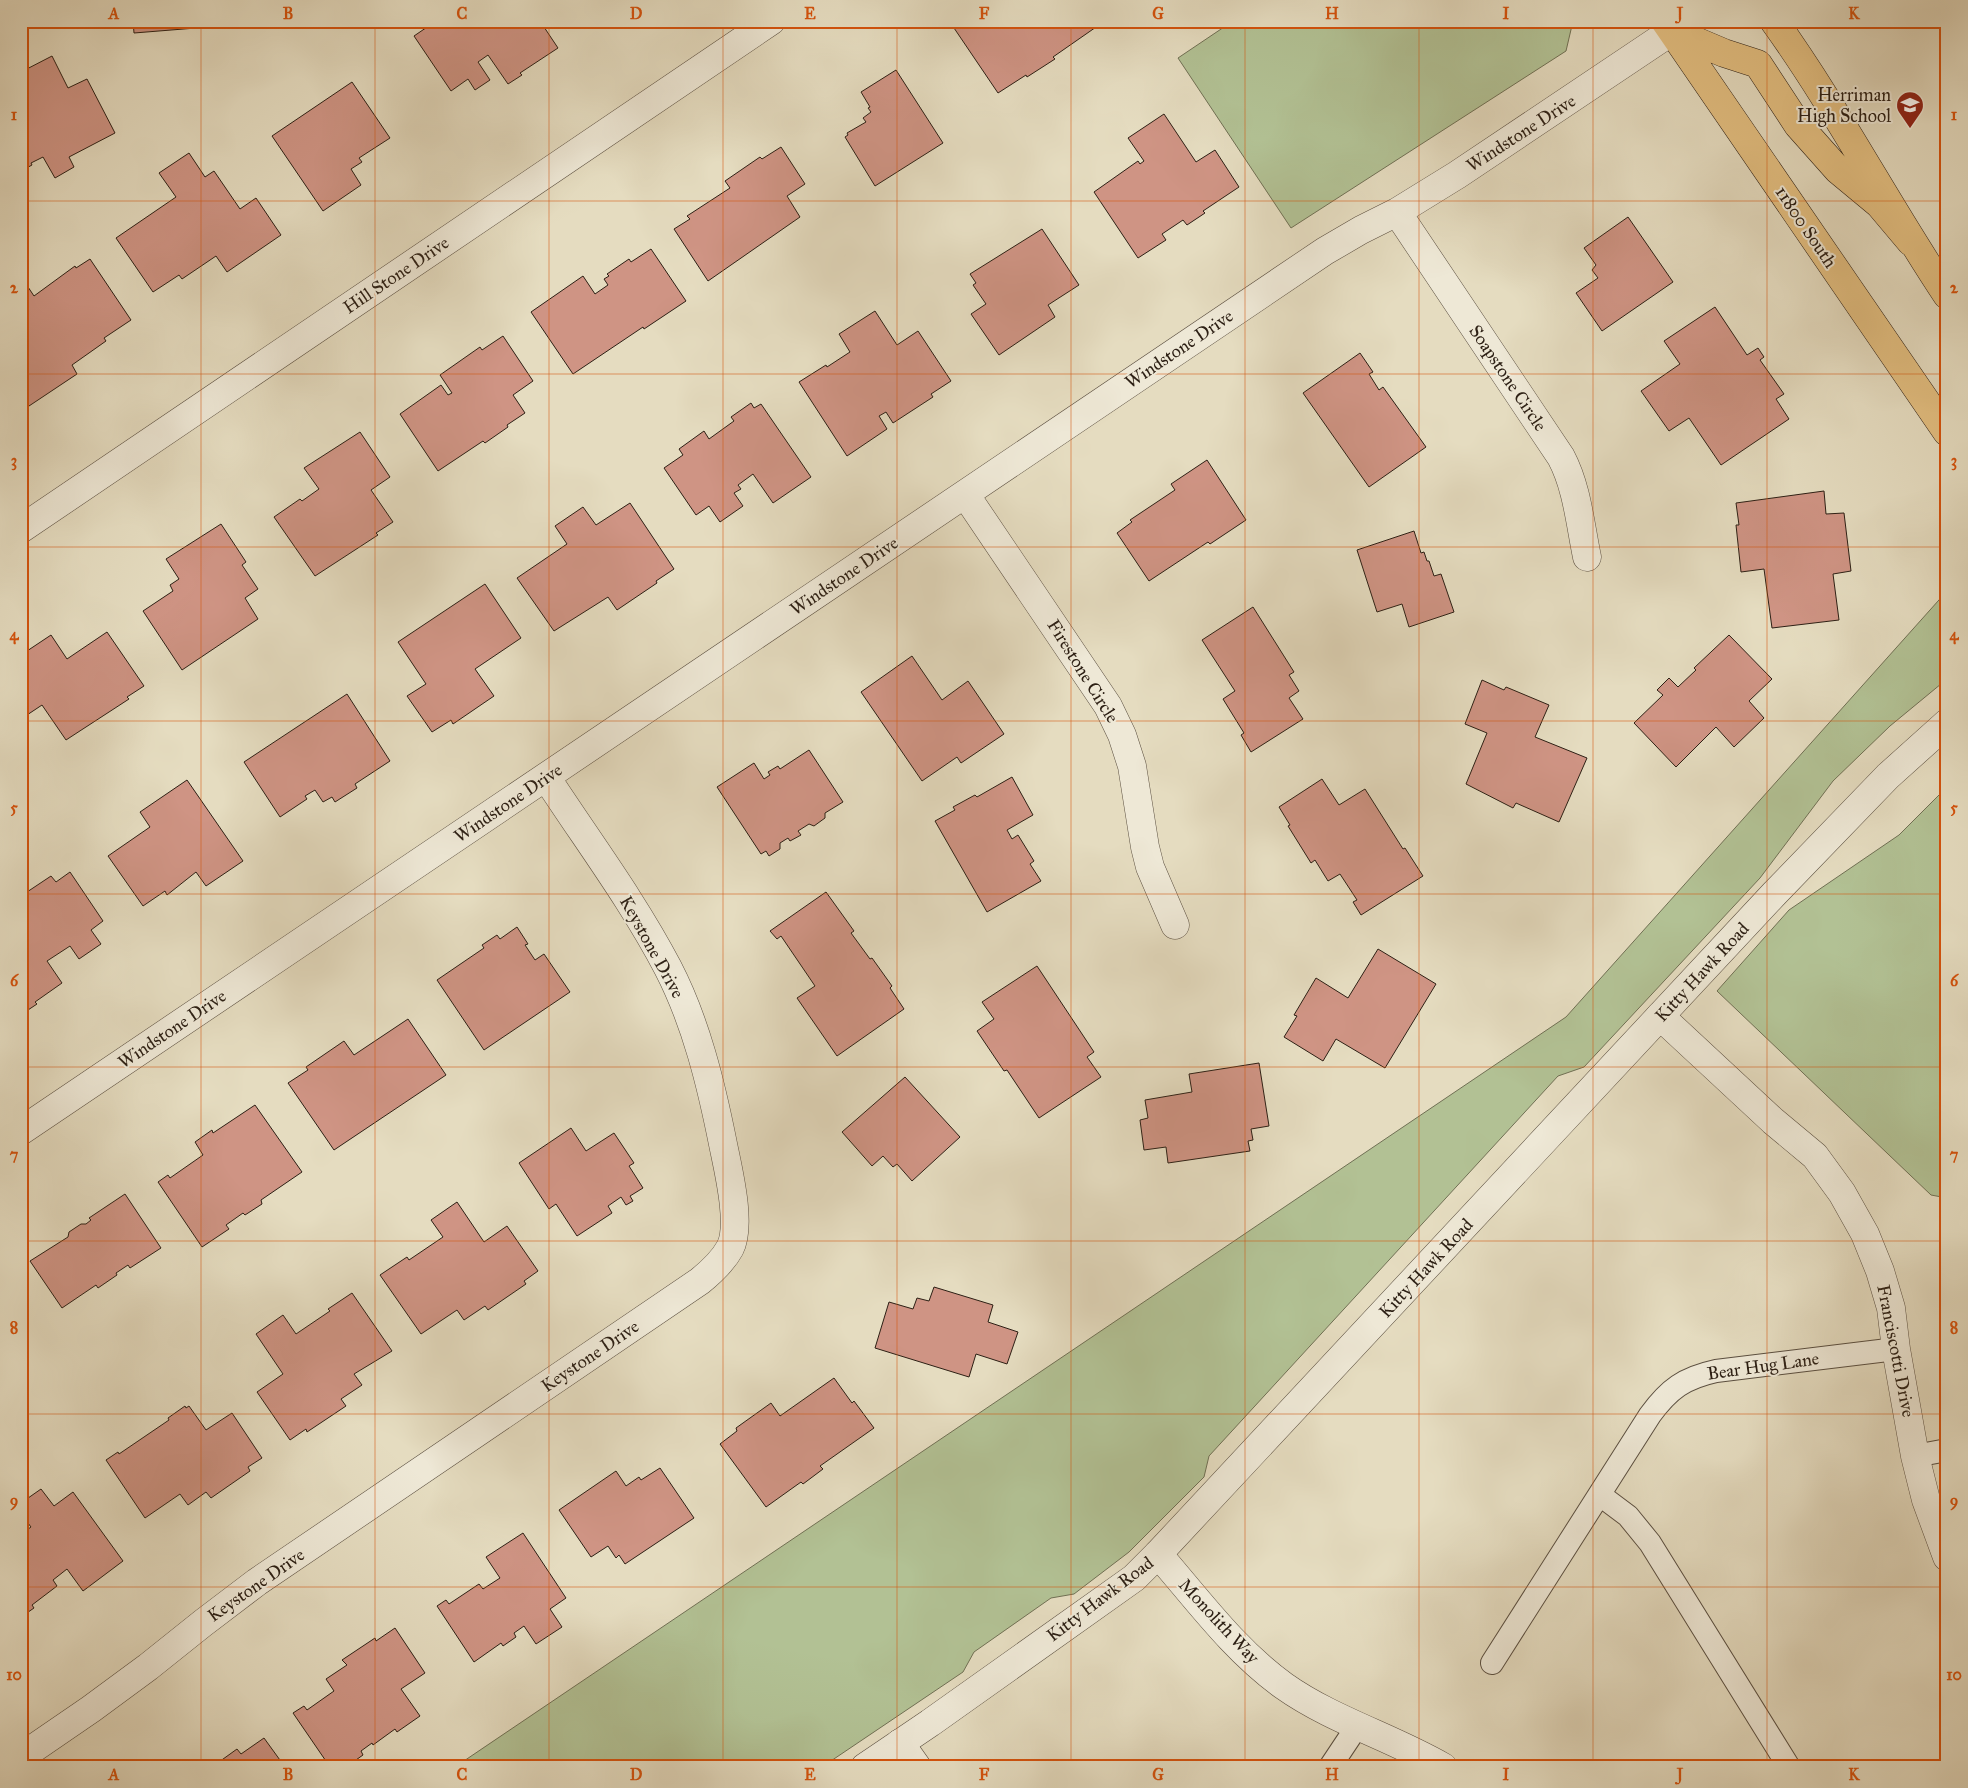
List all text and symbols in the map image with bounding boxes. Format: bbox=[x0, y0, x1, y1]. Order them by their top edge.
text: A bbox=[108, 4, 120, 23]
text: B bbox=[283, 4, 293, 23]
text: C bbox=[457, 4, 468, 23]
text: D bbox=[630, 4, 643, 23]
text: E bbox=[804, 4, 816, 23]
text: F bbox=[979, 4, 990, 23]
text: G bbox=[1152, 4, 1164, 23]
text: H bbox=[1325, 4, 1339, 23]
text: I bbox=[1503, 4, 1510, 23]
text: J bbox=[1675, 4, 1684, 24]
text: K bbox=[1848, 4, 1860, 23]
place label: Herriman High School bbox=[1797, 84, 1891, 128]
street label: Windstone Drive bbox=[1462, 90, 1580, 176]
school or university icon: Herriman High School bbox=[1895, 90, 1925, 129]
text: 1 bbox=[11, 105, 18, 124]
text: 1 bbox=[1951, 105, 1958, 124]
street label: 11800 South bbox=[1771, 182, 1841, 272]
street label: Hill Stone Drive bbox=[339, 232, 453, 318]
text: 2 bbox=[10, 278, 19, 297]
text: 2 bbox=[1950, 278, 1959, 297]
street label: Windstone Drive bbox=[1121, 305, 1237, 393]
street label: Soapstone Circle bbox=[1464, 321, 1552, 435]
text: 3 bbox=[11, 451, 17, 471]
text: 3 bbox=[1951, 451, 1957, 471]
street label: Windstone Drive bbox=[786, 532, 902, 620]
street label: Firestone Circle bbox=[1042, 615, 1124, 727]
text: 4 bbox=[10, 625, 20, 645]
text: 4 bbox=[1950, 625, 1960, 645]
street label: Windstone Drive bbox=[450, 759, 566, 847]
text: 5 bbox=[10, 798, 18, 817]
text: 5 bbox=[1950, 798, 1958, 817]
street label: Keystone Drive bbox=[615, 892, 689, 1002]
street label: Kitty Hawk Road bbox=[1650, 918, 1754, 1026]
text: 6 bbox=[10, 971, 19, 990]
text: 6 bbox=[1950, 971, 1959, 990]
street label: Windstone Drive bbox=[114, 985, 230, 1073]
text: 7 bbox=[10, 1145, 19, 1164]
text: 7 bbox=[1950, 1145, 1959, 1164]
street label: Kitty Hawk Road bbox=[1374, 1214, 1478, 1322]
street label: Franciscotti Drive bbox=[1872, 1283, 1920, 1419]
street label: Keystone Drive bbox=[537, 1315, 643, 1397]
text: 8 bbox=[10, 1318, 18, 1337]
text: 8 bbox=[1950, 1318, 1958, 1337]
street label: Bear Hug Lane bbox=[1706, 1347, 1821, 1386]
text: 9 bbox=[10, 1491, 18, 1511]
text: 9 bbox=[1950, 1491, 1958, 1511]
street label: Keystone Drive bbox=[203, 1543, 309, 1627]
street label: Kitty Hawk Road bbox=[1042, 1552, 1158, 1646]
street label: Monolith Way bbox=[1174, 1574, 1264, 1669]
text: 10 bbox=[6, 1665, 22, 1684]
text: 10 bbox=[1946, 1665, 1962, 1684]
text: A bbox=[108, 1765, 120, 1784]
text: B bbox=[283, 1765, 293, 1784]
text: C bbox=[457, 1765, 468, 1784]
text: D bbox=[630, 1765, 643, 1784]
text: E bbox=[804, 1765, 816, 1784]
text: F bbox=[979, 1765, 990, 1784]
text: G bbox=[1152, 1765, 1164, 1784]
text: H bbox=[1325, 1765, 1339, 1784]
text: I bbox=[1503, 1765, 1510, 1784]
text: J bbox=[1675, 1765, 1684, 1785]
text: K bbox=[1848, 1765, 1860, 1784]

